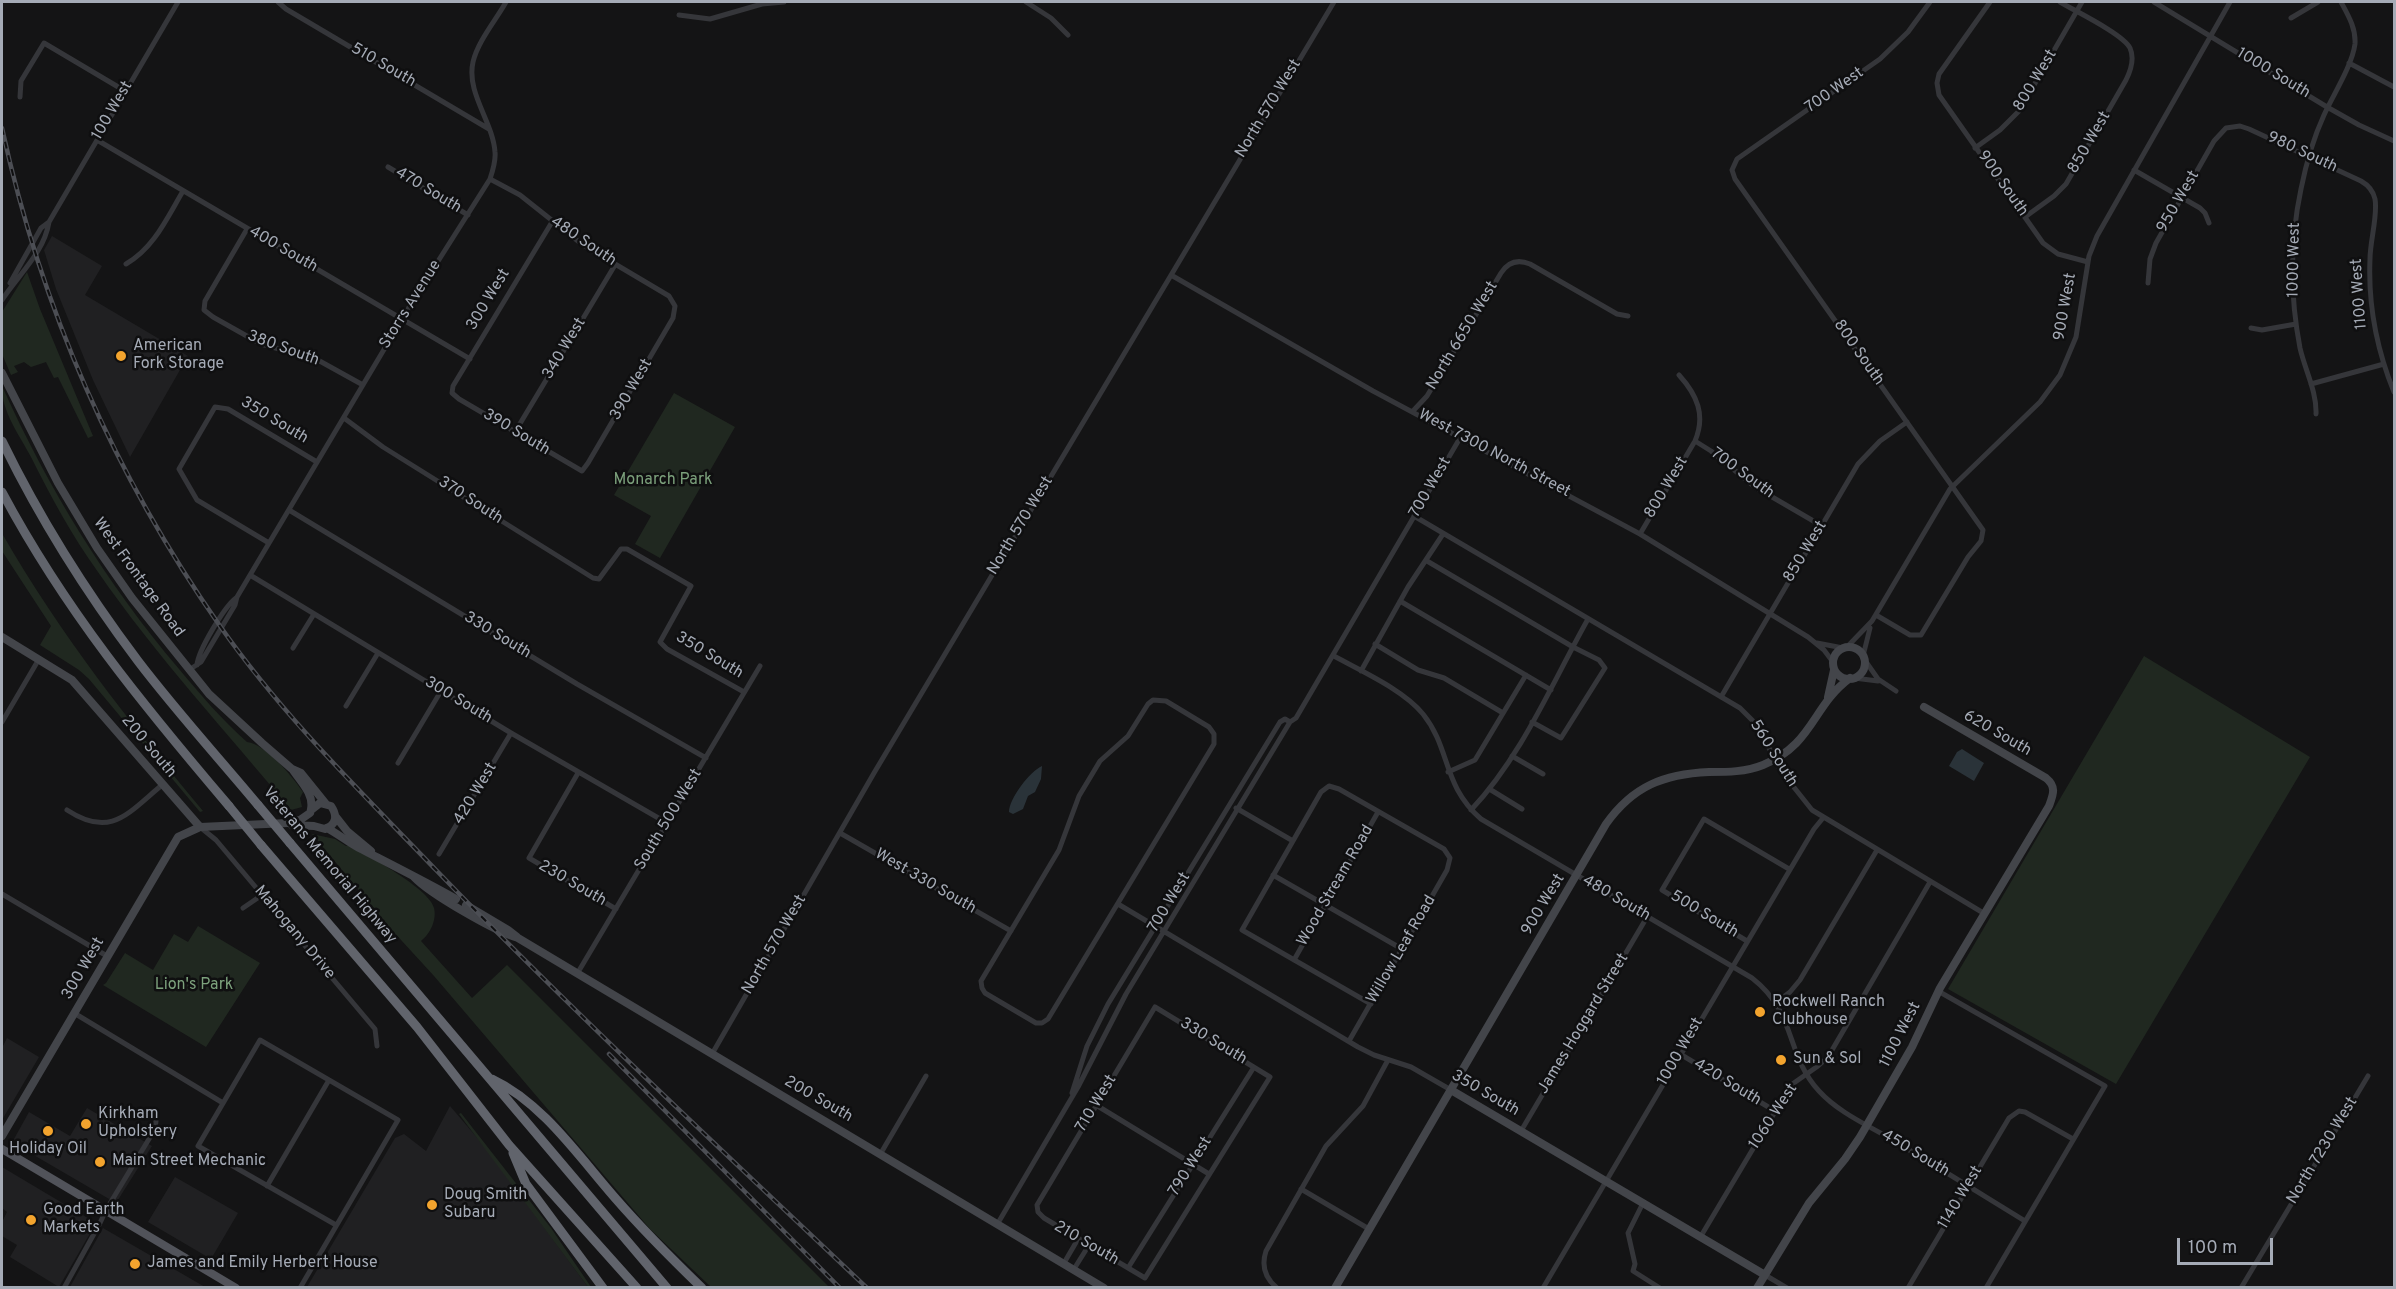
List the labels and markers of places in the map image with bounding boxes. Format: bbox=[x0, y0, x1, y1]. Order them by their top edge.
place label: American Fork Storage bbox=[133, 337, 224, 375]
marker: American Fork Storage bbox=[114, 349, 128, 363]
place label: Rockwell Ranch Clubhouse bbox=[1772, 993, 1885, 1031]
marker: Rockwell Ranch Clubhouse bbox=[1753, 1005, 1767, 1019]
place label: Sun & Sol bbox=[1793, 1050, 1861, 1070]
marker: Sun & Sol bbox=[1774, 1053, 1788, 1067]
place label: Kirkham Upholstery bbox=[98, 1105, 177, 1143]
marker: Kirkham Upholstery bbox=[79, 1117, 93, 1131]
marker: Holiday Oil bbox=[41, 1124, 55, 1138]
place label: Holiday Oil bbox=[9, 1140, 87, 1160]
place label: Main Street Mechanic bbox=[112, 1152, 266, 1172]
marker: Main Street Mechanic bbox=[93, 1155, 107, 1169]
place label: Doug Smith Subaru bbox=[444, 1186, 527, 1224]
marker: Doug Smith Subaru bbox=[425, 1198, 439, 1212]
place label: Good Earth Markets bbox=[43, 1201, 124, 1239]
marker: Good Earth Markets bbox=[24, 1213, 38, 1227]
place label: James and Emily Herbert House bbox=[147, 1254, 378, 1274]
marker: James and Emily Herbert House bbox=[128, 1257, 142, 1271]

